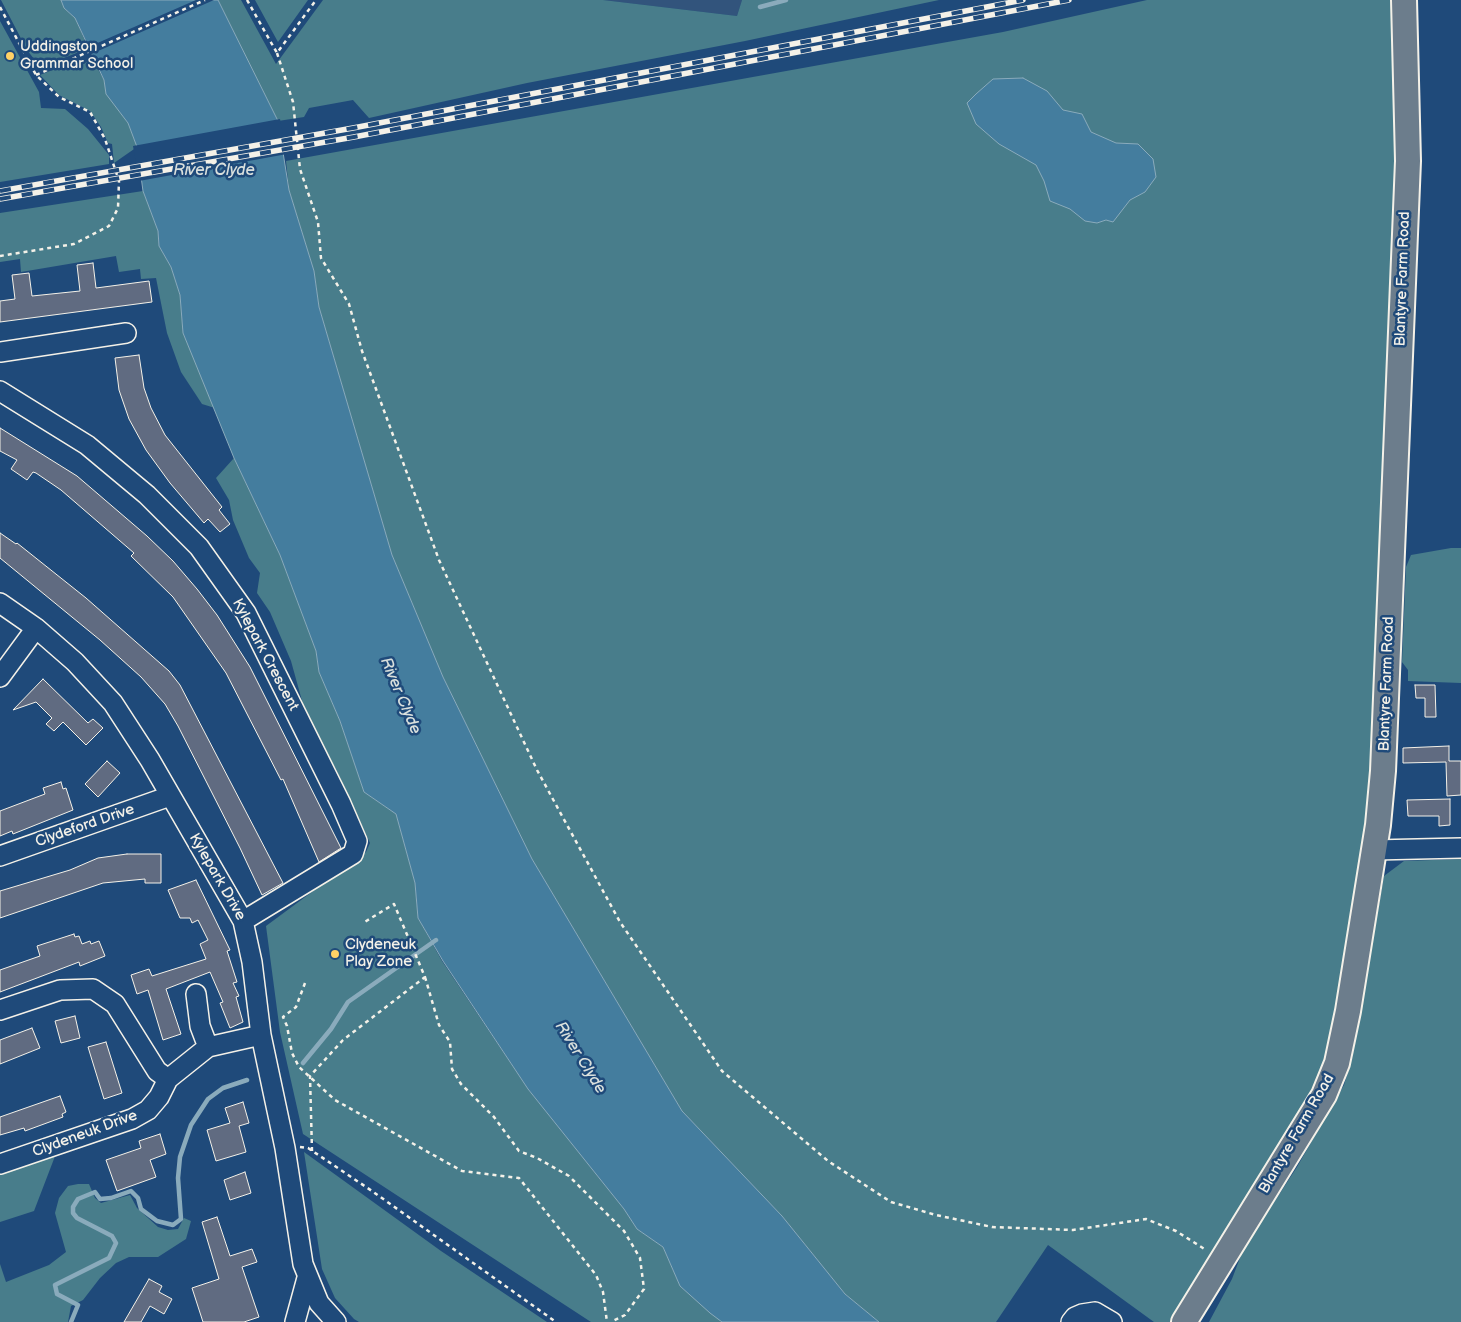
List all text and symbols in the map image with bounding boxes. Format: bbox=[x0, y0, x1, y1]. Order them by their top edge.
place label: Uddingston Grammar School bbox=[20, 38, 133, 73]
marker: Uddingston Grammar School bbox=[4, 50, 16, 62]
water label: River Clyde bbox=[173, 161, 255, 181]
street label: Blantyre Farm Road bbox=[1392, 211, 1414, 347]
street label: Kylepark Crescent bbox=[228, 596, 302, 714]
street label: Blantyre Farm Road bbox=[1376, 616, 1398, 752]
water label: River Clyde bbox=[375, 655, 425, 737]
street label: Clydeford Drive bbox=[33, 801, 137, 851]
street label: Kylepark Drive bbox=[185, 830, 249, 924]
place label: Clydeneuk Play Zone bbox=[345, 936, 416, 971]
marker: Clydeneuk Play Zone bbox=[329, 948, 341, 960]
water label: River Clyde bbox=[550, 1018, 610, 1098]
street label: Blantyre Farm Road bbox=[1255, 1071, 1339, 1197]
street label: Clydeneuk Drive bbox=[30, 1107, 140, 1161]

